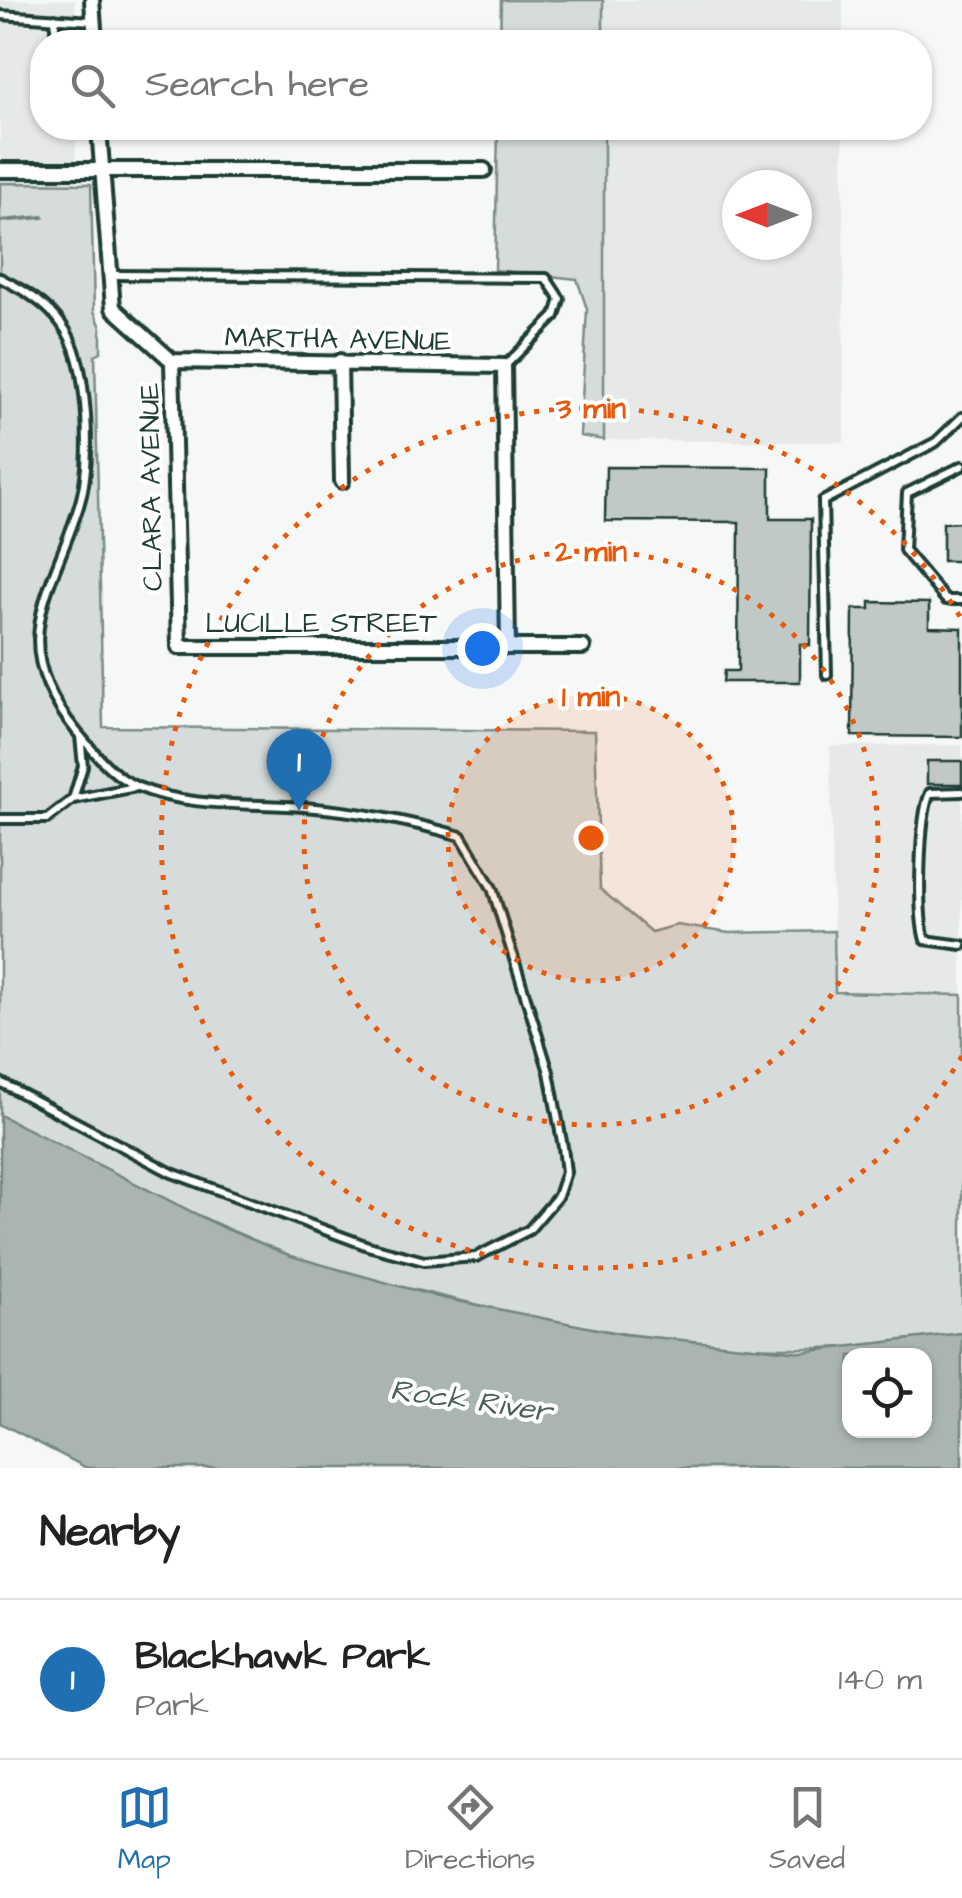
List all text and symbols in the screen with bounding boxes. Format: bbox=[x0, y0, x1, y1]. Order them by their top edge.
search box bbox=[30, 30, 932, 140]
icon: search bbox=[65, 58, 120, 113]
text: Search here bbox=[145, 59, 369, 111]
north arrow bbox=[722, 170, 812, 260]
street label: MARTHA AVENUE bbox=[224, 318, 452, 361]
street label: CLARA AVENUE bbox=[130, 382, 173, 591]
text: 3 min bbox=[555, 388, 626, 430]
text: 2 min bbox=[554, 531, 627, 573]
street label: LUCILLE STREET bbox=[205, 604, 437, 643]
your location bbox=[457, 623, 508, 674]
text: 1 min bbox=[562, 676, 620, 718]
pin: 1 bbox=[266, 728, 332, 811]
centre of rings bbox=[573, 820, 609, 856]
map controls bbox=[842, 1348, 932, 1438]
button: locate bbox=[842, 1348, 932, 1438]
water label: Rock River bbox=[388, 1369, 557, 1434]
text: Nearby bbox=[40, 1504, 180, 1562]
text: Blackhawk Park bbox=[135, 1631, 430, 1683]
text: 1 bbox=[70, 1657, 75, 1702]
text: 140 m bbox=[838, 1657, 922, 1702]
text: Park bbox=[135, 1683, 209, 1728]
tab: Map bbox=[117, 1780, 172, 1879]
tab: Directions bbox=[405, 1780, 535, 1879]
tab: Saved bbox=[769, 1780, 845, 1879]

